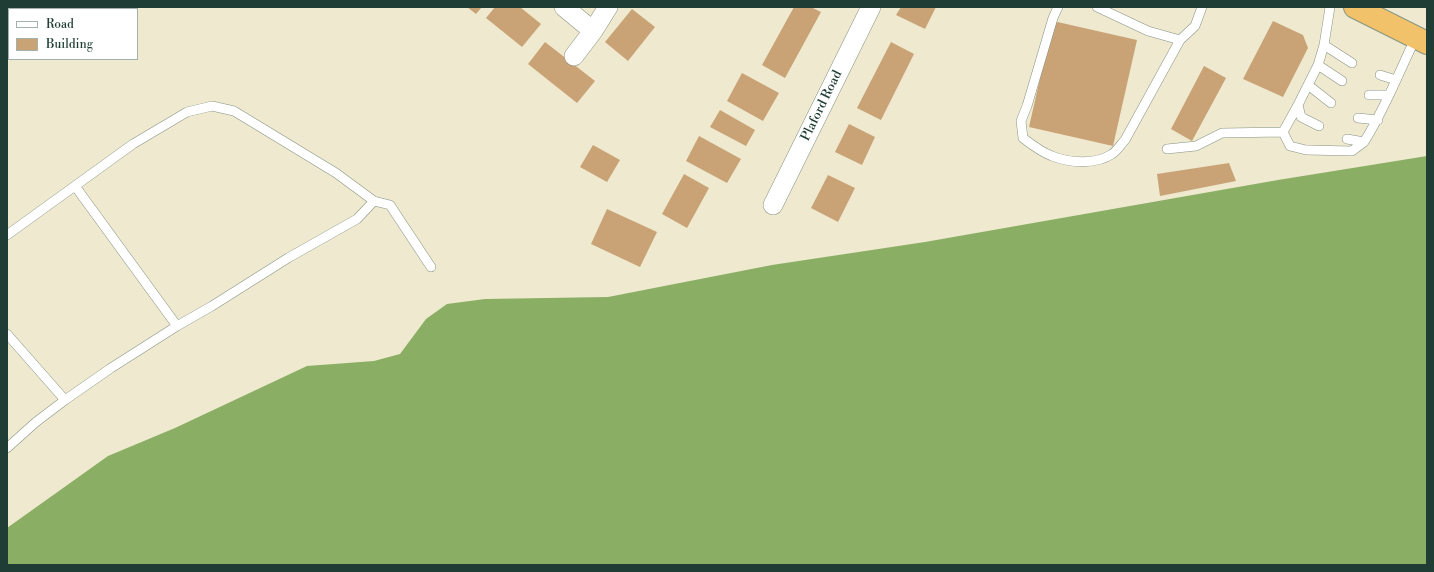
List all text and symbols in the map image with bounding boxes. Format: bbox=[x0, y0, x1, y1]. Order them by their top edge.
legend bbox=[8, 8, 138, 60]
text: Road bbox=[46, 17, 74, 32]
text: Building bbox=[46, 37, 93, 52]
street label: Plaford Road bbox=[798, 68, 846, 144]

